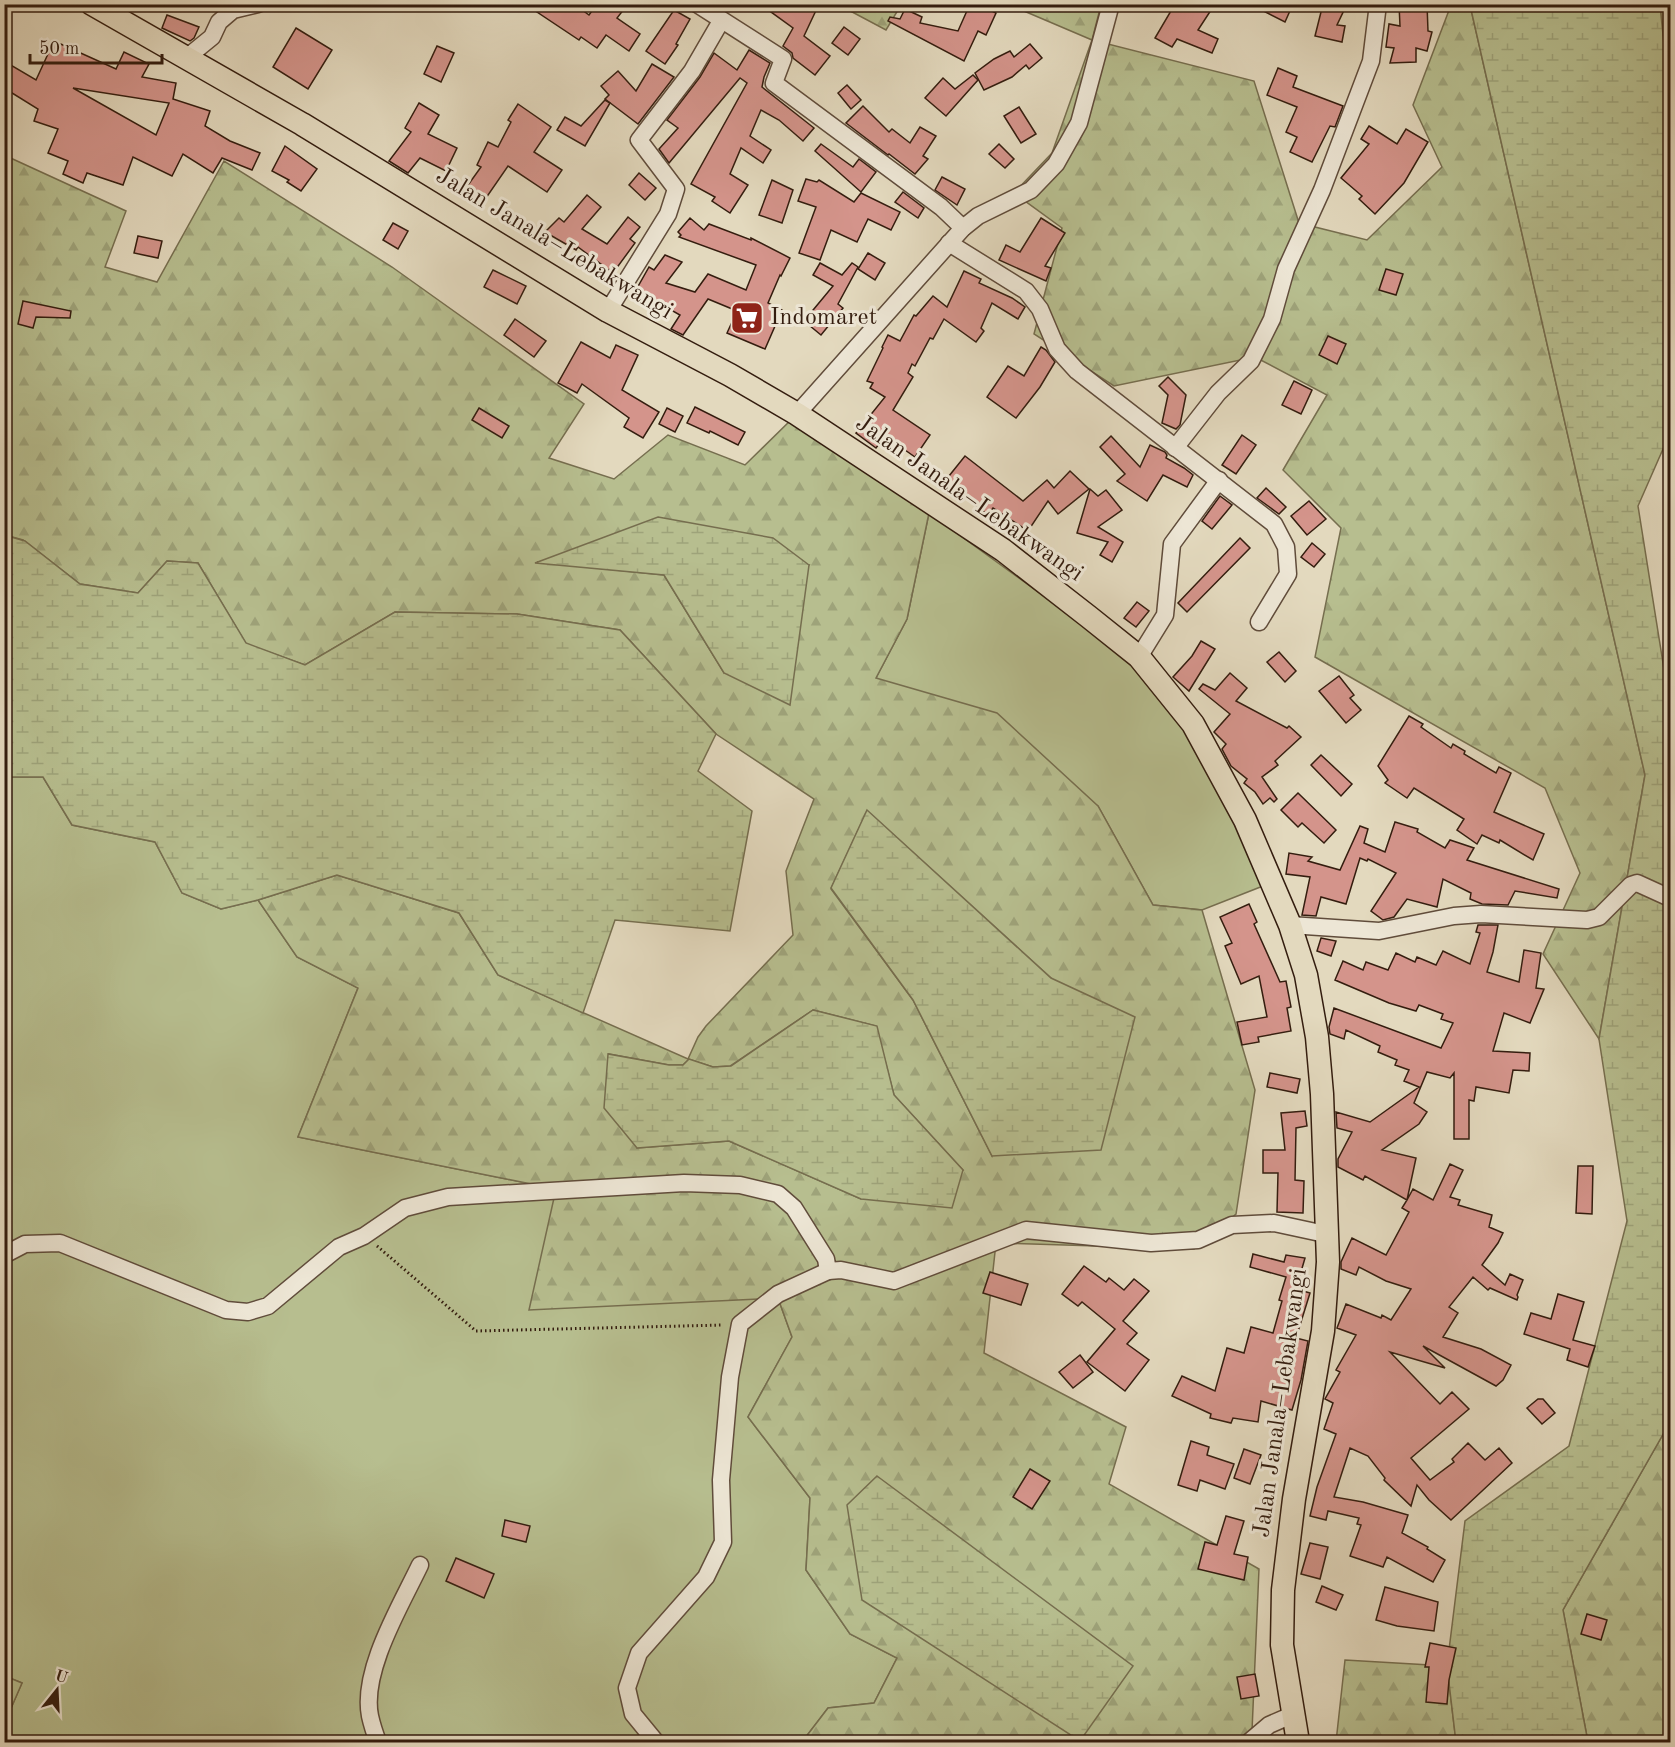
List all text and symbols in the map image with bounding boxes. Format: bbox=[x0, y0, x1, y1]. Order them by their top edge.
scale bar bbox=[30, 27, 162, 65]
text: 50 m bbox=[39, 40, 79, 58]
street label: Jalan Janala–Lebakwangi bbox=[431, 164, 677, 324]
supermarket icon: Indomaret bbox=[729, 300, 765, 336]
place label: Indomaret bbox=[770, 306, 877, 330]
street label: Jalan Janala–Lebakwangi bbox=[851, 411, 1087, 587]
street label: Jalan Janala–Lebakwangi bbox=[1250, 1267, 1312, 1539]
north arrow bbox=[27, 1660, 87, 1720]
text: U bbox=[52, 1668, 70, 1687]

